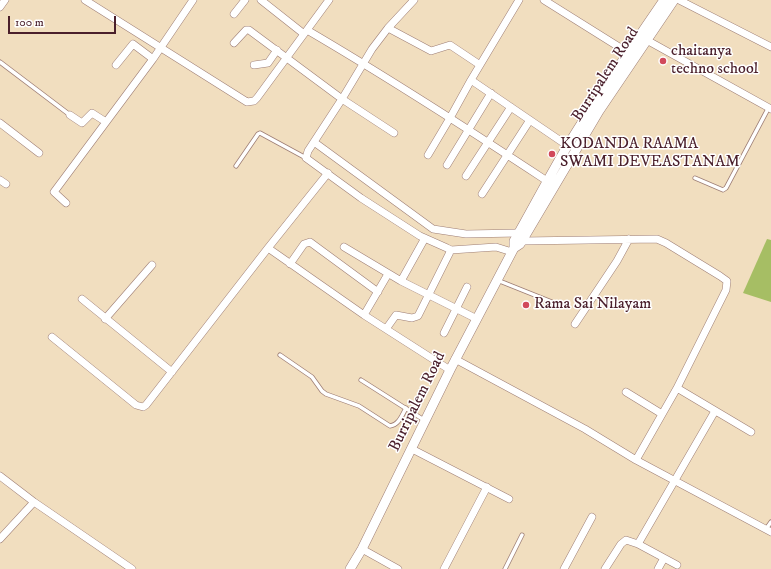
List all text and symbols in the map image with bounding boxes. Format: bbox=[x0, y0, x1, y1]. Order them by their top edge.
scale bar bbox=[10, 8, 118, 34]
text: 100 m bbox=[15, 15, 44, 30]
street label: Burripalem Road bbox=[568, 24, 644, 126]
place label: chaitanya techno school bbox=[671, 42, 758, 80]
marker: chaitanya techno school bbox=[658, 56, 668, 66]
place label: KODANDA RAAMA SWAMI DEVEASTANAM bbox=[560, 135, 740, 173]
marker: KODANDA RAAMA SWAMI DEVEASTANAM bbox=[547, 149, 557, 159]
place label: Rama Sai Nilayam bbox=[534, 295, 651, 315]
marker: Rama Sai Nilayam bbox=[521, 300, 531, 310]
street label: Burripalem Road bbox=[386, 349, 450, 455]

